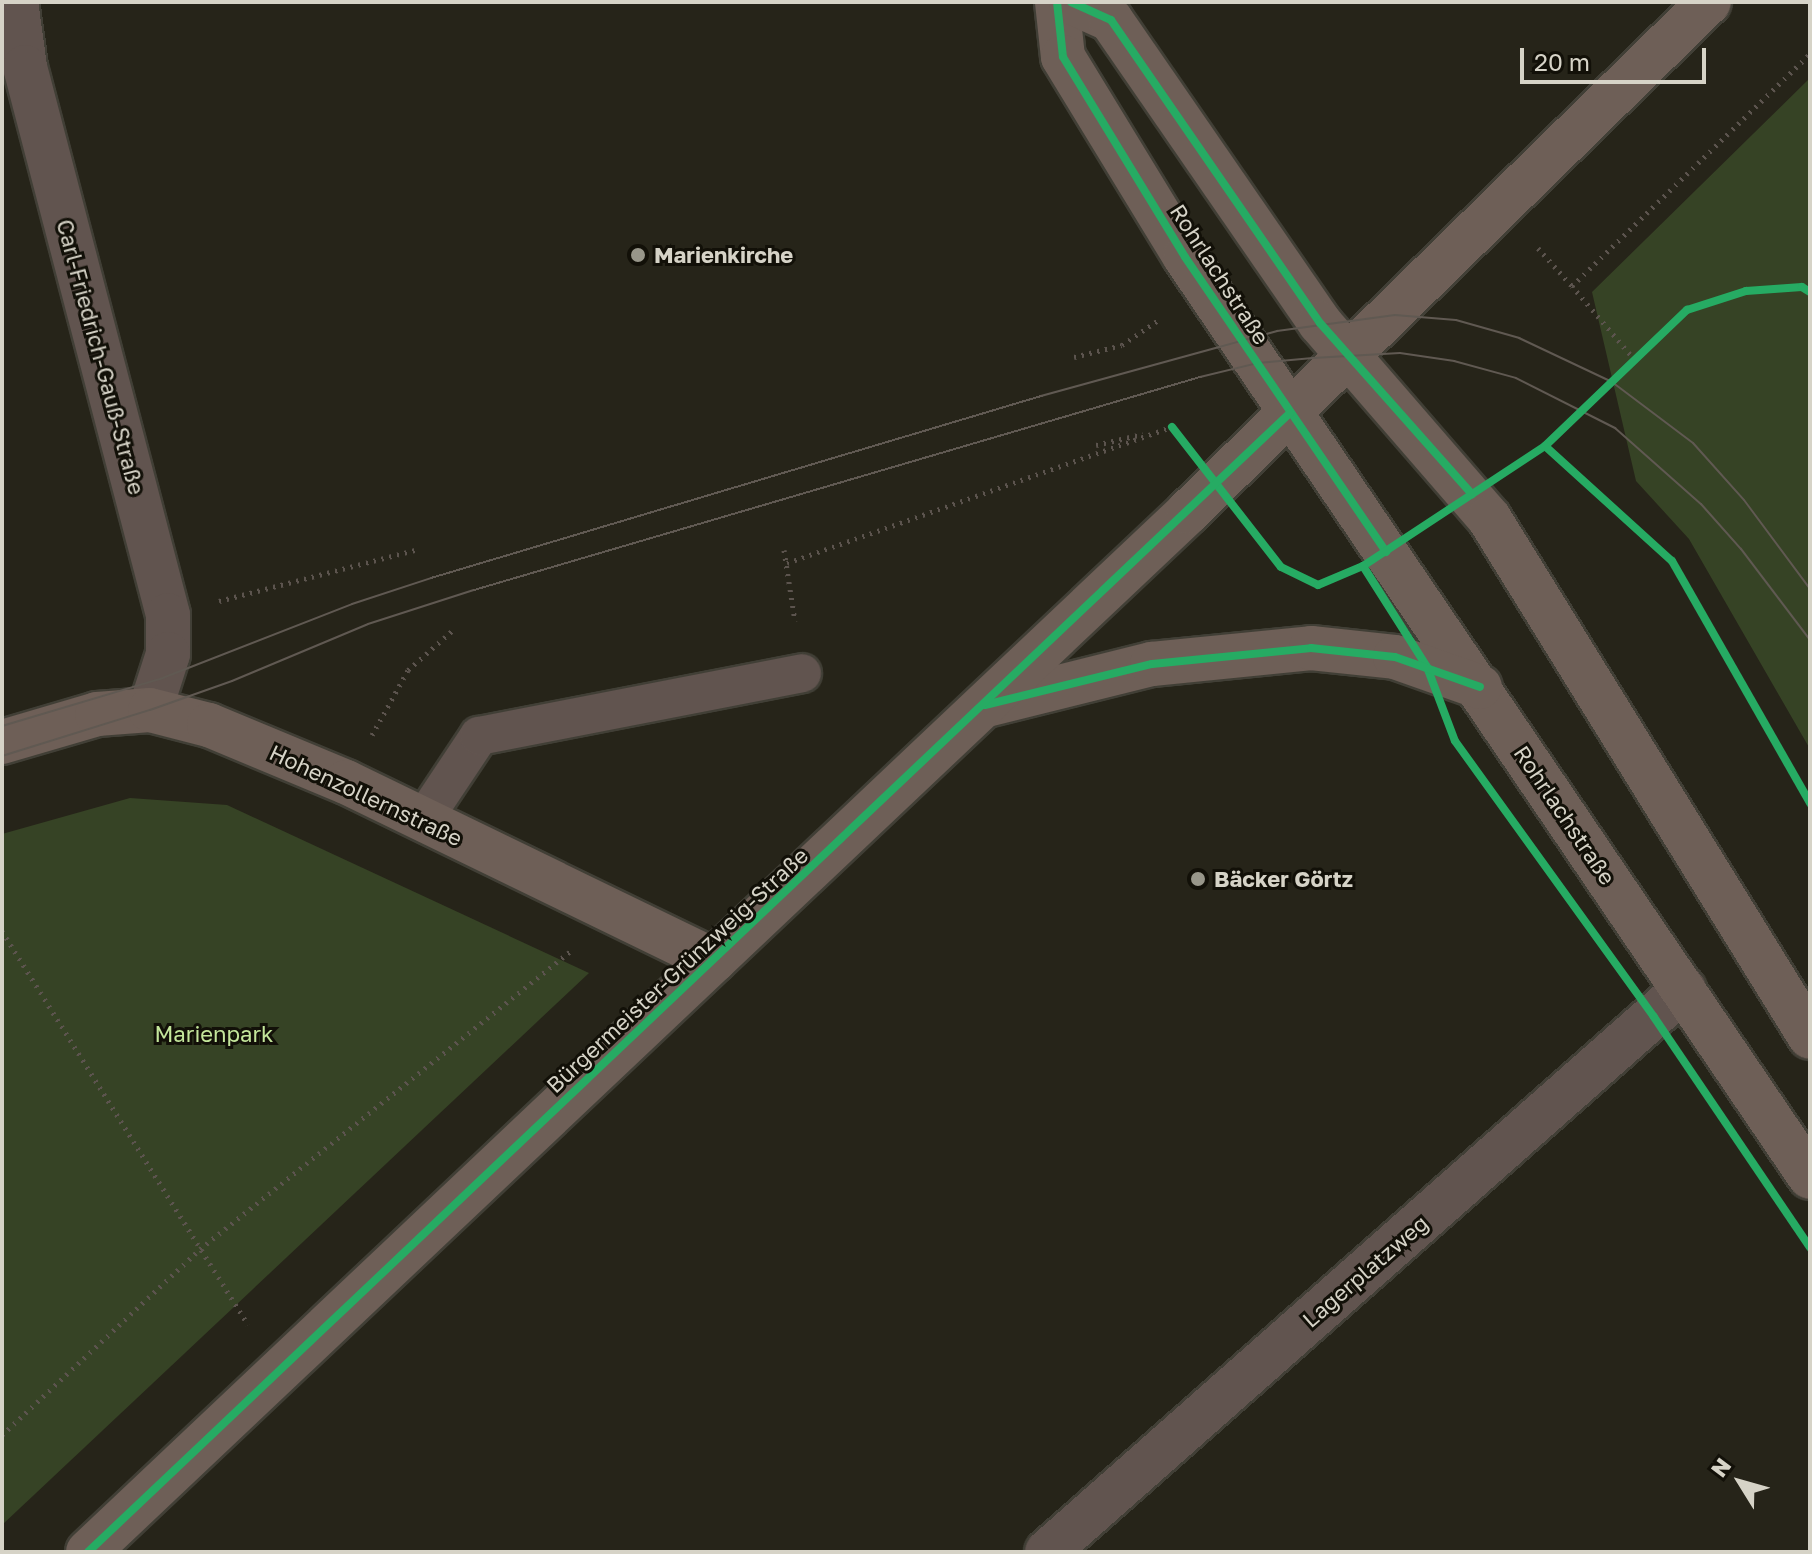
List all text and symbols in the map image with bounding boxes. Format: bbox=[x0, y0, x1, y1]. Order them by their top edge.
scale bar bbox=[1524, 32, 1710, 82]
text: 20 m bbox=[1534, 47, 1590, 76]
street label: Rohrlachstraße bbox=[1165, 199, 1275, 349]
street label: Carl-Friedrich-Gauß-Straße bbox=[52, 217, 150, 497]
place label: Marienkirche bbox=[654, 242, 793, 268]
marker: Marienkirche bbox=[629, 246, 647, 264]
street label: Hohenzollernstraße bbox=[265, 739, 467, 851]
street label: Rohrlachstraße bbox=[1509, 741, 1621, 889]
street label: Bürgermeister-Grünzweig-Straße bbox=[541, 842, 813, 1098]
place label: Bäcker Görtz bbox=[1214, 866, 1353, 892]
marker: Bäcker Görtz bbox=[1189, 870, 1207, 888]
park label: Marienpark bbox=[154, 1021, 274, 1047]
street label: Lagerplatzweg bbox=[1297, 1209, 1433, 1333]
north arrow bbox=[1700, 1442, 1780, 1522]
text: N bbox=[1705, 1452, 1736, 1482]

